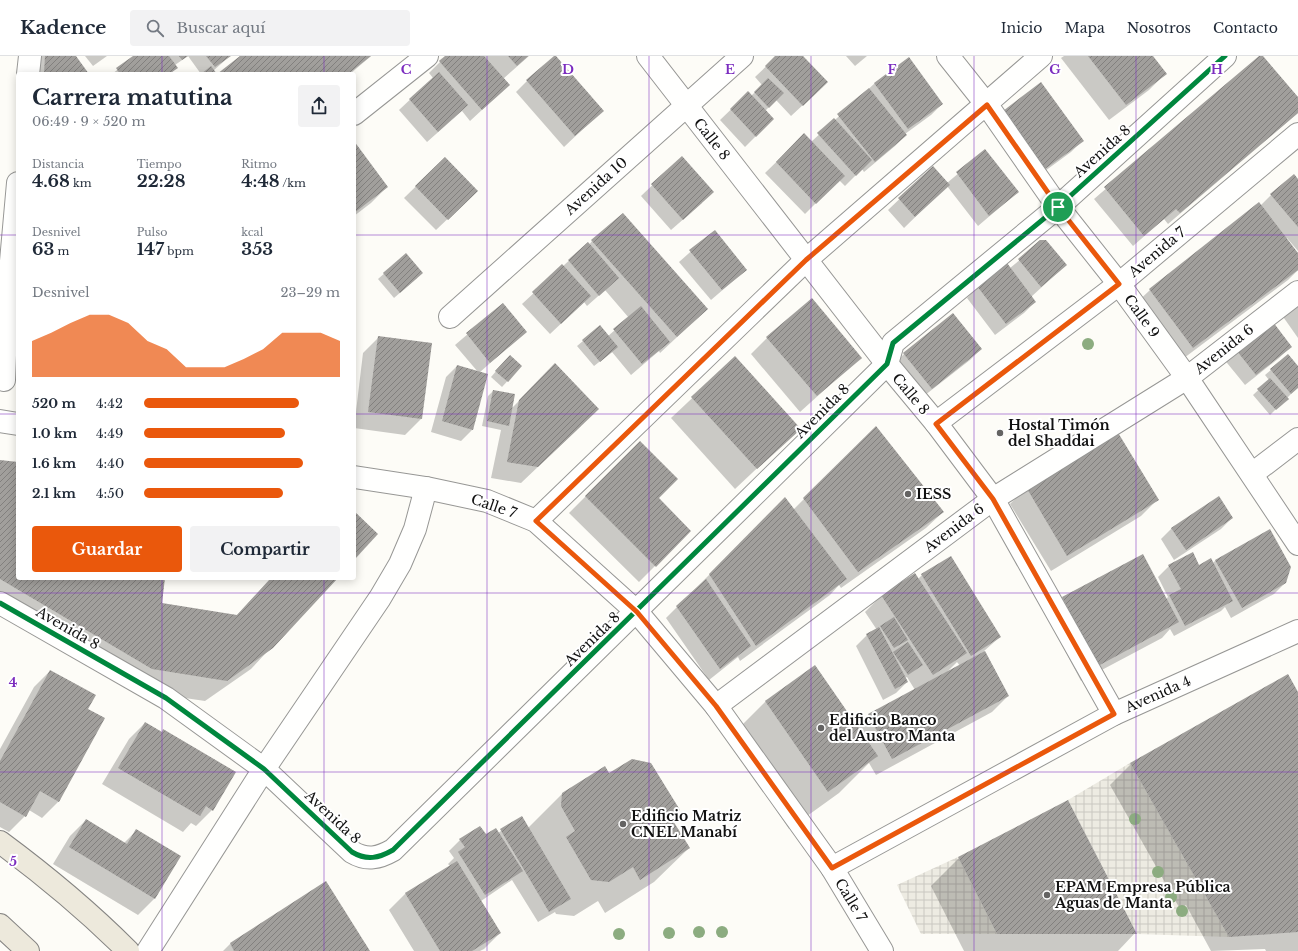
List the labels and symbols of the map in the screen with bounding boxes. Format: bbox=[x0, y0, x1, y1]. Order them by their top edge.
text: C bbox=[401, 61, 412, 78]
text: D bbox=[562, 61, 574, 78]
text: E bbox=[725, 61, 735, 78]
text: F bbox=[888, 61, 897, 78]
text: G bbox=[1049, 61, 1061, 78]
text: H bbox=[1211, 61, 1223, 78]
street label: Calle 8 bbox=[690, 114, 734, 164]
street label: Avenida 8 bbox=[1069, 121, 1134, 182]
street label: Avenida 10 bbox=[560, 153, 631, 219]
pin bbox=[1041, 190, 1075, 224]
street label: Avenida 7 bbox=[1124, 222, 1190, 282]
street label: Calle 9 bbox=[1120, 291, 1164, 341]
street label: Avenida 6 bbox=[1190, 320, 1257, 378]
street label: Calle 8 bbox=[888, 370, 934, 418]
street label: Avenida 8 bbox=[790, 380, 853, 443]
place label: Hostal Timón del Shaddai bbox=[1008, 416, 1110, 450]
marker: Hostal Timón del Shaddai bbox=[995, 428, 1005, 438]
place label: IESS bbox=[916, 485, 951, 503]
marker: IESS bbox=[903, 489, 913, 499]
street label: Calle 7 bbox=[469, 490, 520, 523]
street label: Avenida 6 bbox=[920, 500, 988, 557]
street label: Avenida 8 bbox=[32, 602, 103, 653]
street label: Avenida 8 bbox=[560, 608, 624, 671]
street label: Avenida 4 bbox=[1121, 672, 1194, 717]
text: 4 bbox=[9, 674, 18, 691]
place label: Edificio Banco del Austro Manta bbox=[829, 711, 955, 745]
marker: Edificio Banco del Austro Manta bbox=[816, 723, 826, 733]
street label: Avenida 8 bbox=[300, 786, 365, 848]
place label: Edificio Matriz CNEL Manabí bbox=[631, 807, 742, 841]
marker: Edificio Matriz CNEL Manabí bbox=[618, 819, 628, 829]
text: 5 bbox=[9, 853, 17, 870]
street label: Calle 7 bbox=[831, 875, 871, 926]
place label: EPAM Empresa Pública Aguas de Manta bbox=[1054, 878, 1231, 912]
marker: EPAM Empresa Pública Aguas de Manta bbox=[1042, 890, 1052, 900]

